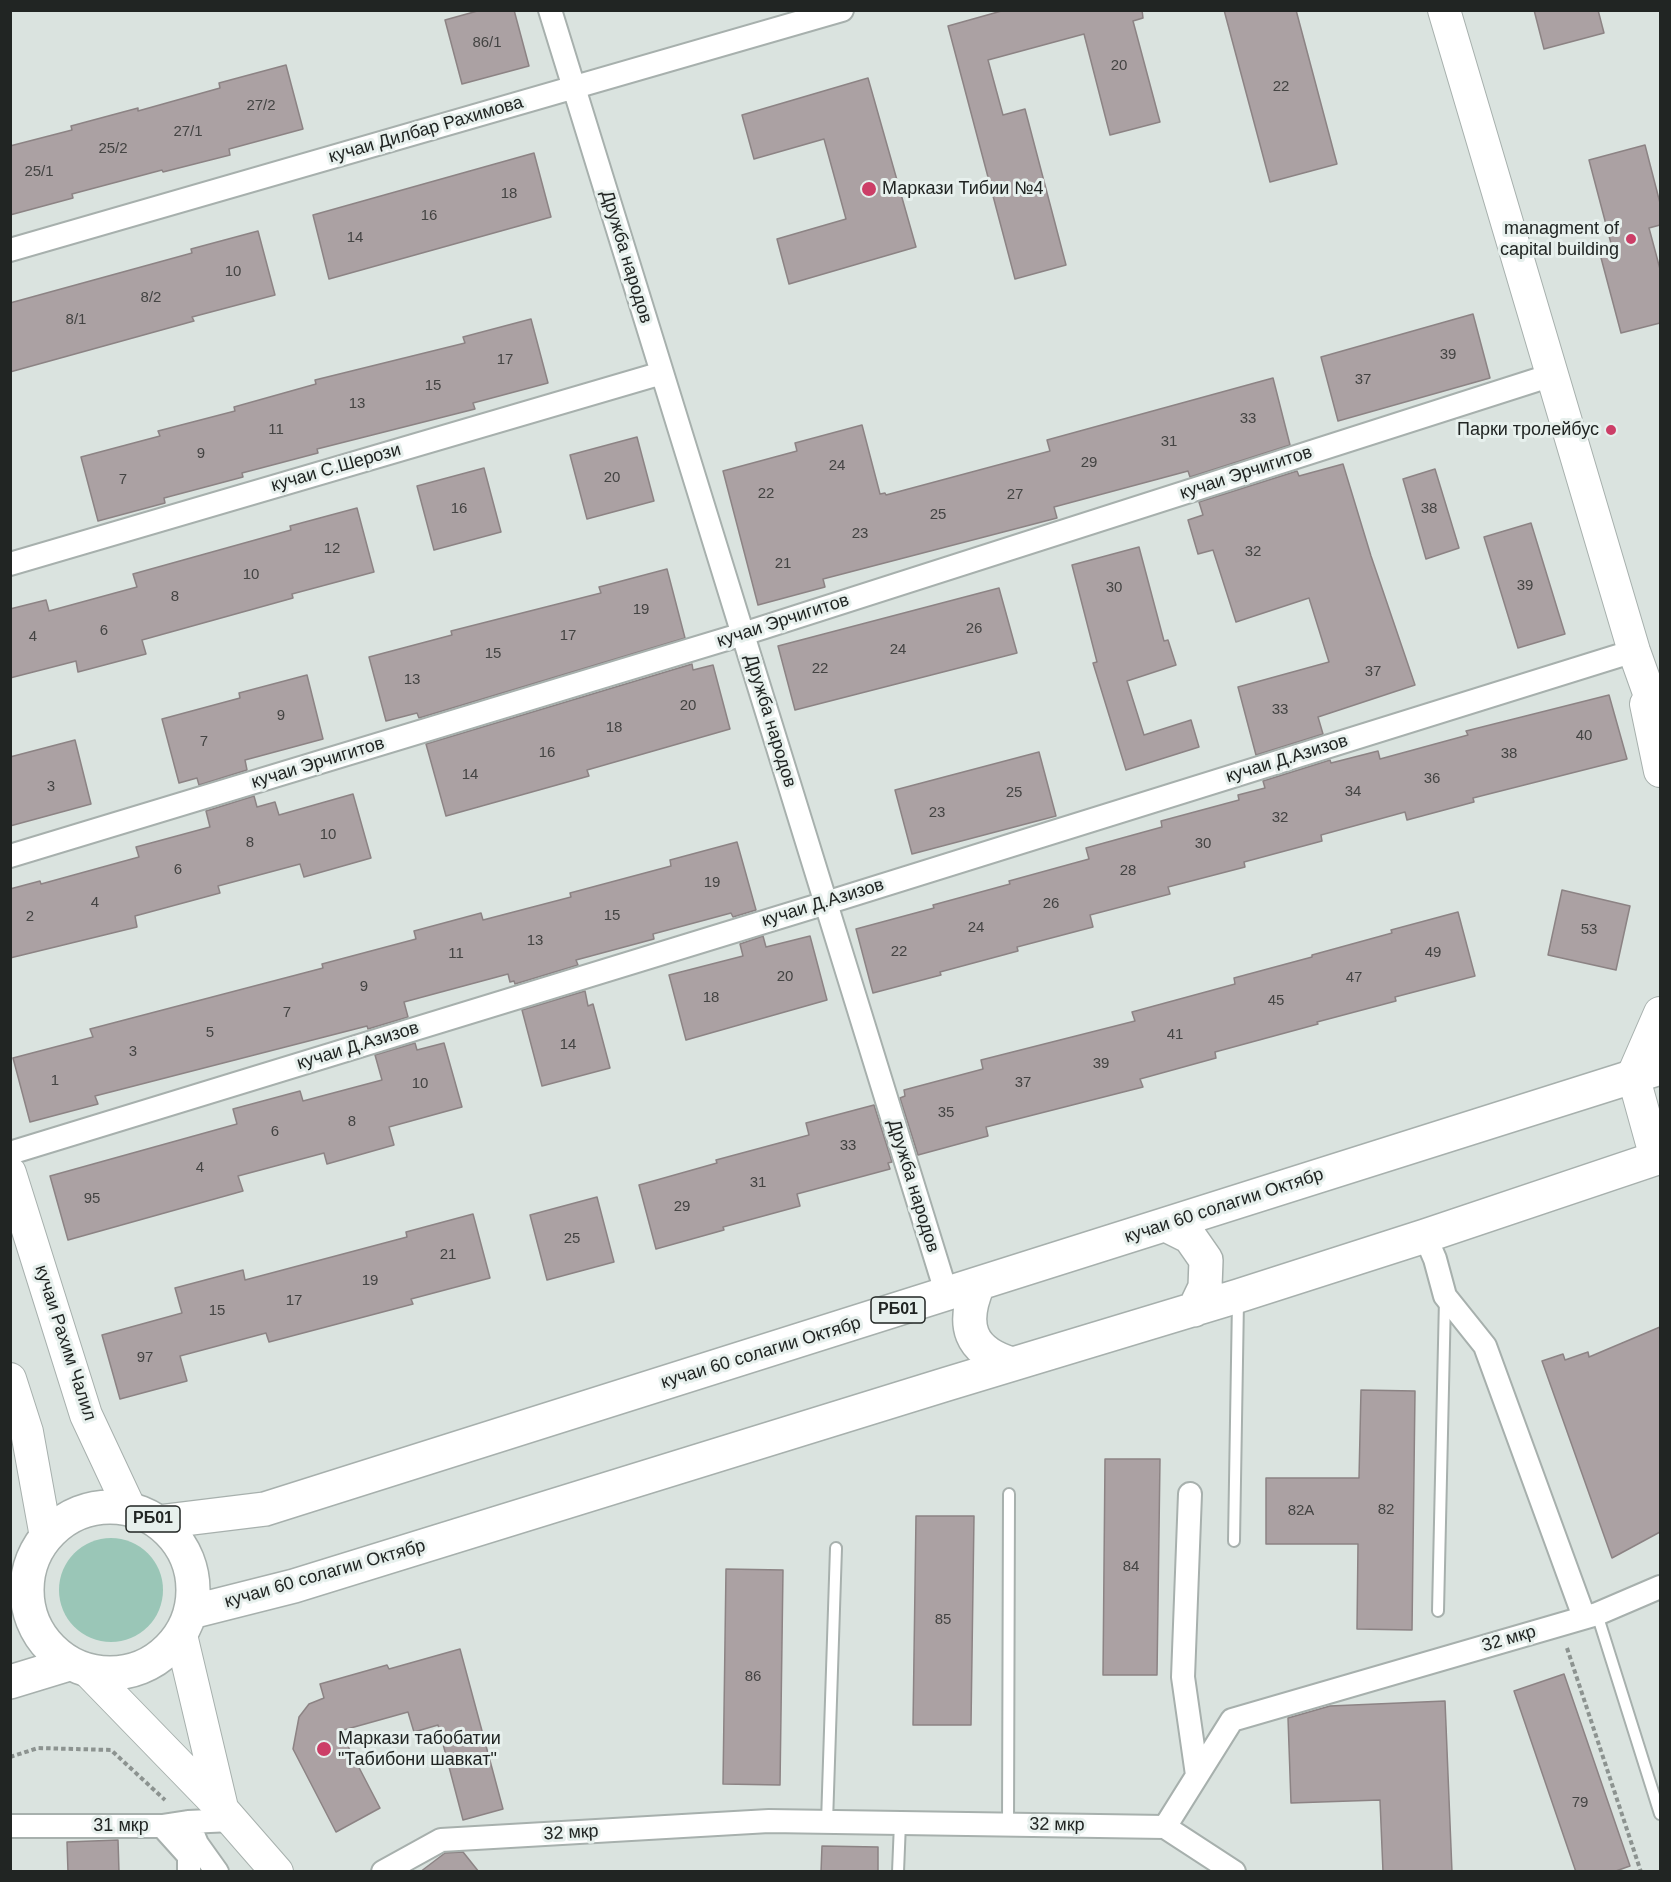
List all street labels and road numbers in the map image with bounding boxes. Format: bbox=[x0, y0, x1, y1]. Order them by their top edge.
street label: кучаи Дилбар Рахимова bbox=[326, 92, 526, 168]
street label: Дружба народов bbox=[595, 188, 657, 326]
street label: кучаи С.Шерози bbox=[269, 439, 403, 497]
street label: кучаи Эрчигитов bbox=[1177, 441, 1315, 505]
street label: кучаи Эрчигитов bbox=[714, 589, 852, 653]
street label: Дружба народов bbox=[739, 652, 801, 790]
street label: кучаи Д.Азизов bbox=[1223, 730, 1351, 788]
street label: кучаи Эрчигитов bbox=[249, 733, 387, 793]
street label: кучаи Д.Азизов bbox=[759, 874, 887, 932]
street label: кучаи Д.Азизов bbox=[294, 1017, 422, 1075]
street label: Дружба народов bbox=[882, 1117, 944, 1255]
street label: кучаи 60 солагии Октябр bbox=[1122, 1164, 1326, 1248]
street label: кучаи Рахим Чалил bbox=[30, 1262, 100, 1424]
road number: РБ01 bbox=[871, 1297, 925, 1323]
street label: кучаи 60 солагии Октябр bbox=[658, 1312, 864, 1394]
road number: РБ01 bbox=[126, 1506, 180, 1532]
street label: кучаи 60 солагии Октябр bbox=[222, 1535, 428, 1613]
street label: 32 мкр bbox=[1479, 1621, 1539, 1657]
street label: 32 мкр bbox=[1029, 1814, 1085, 1836]
street label: 31 мкр bbox=[93, 1815, 149, 1837]
street label: 32 мкр bbox=[543, 1821, 599, 1845]

